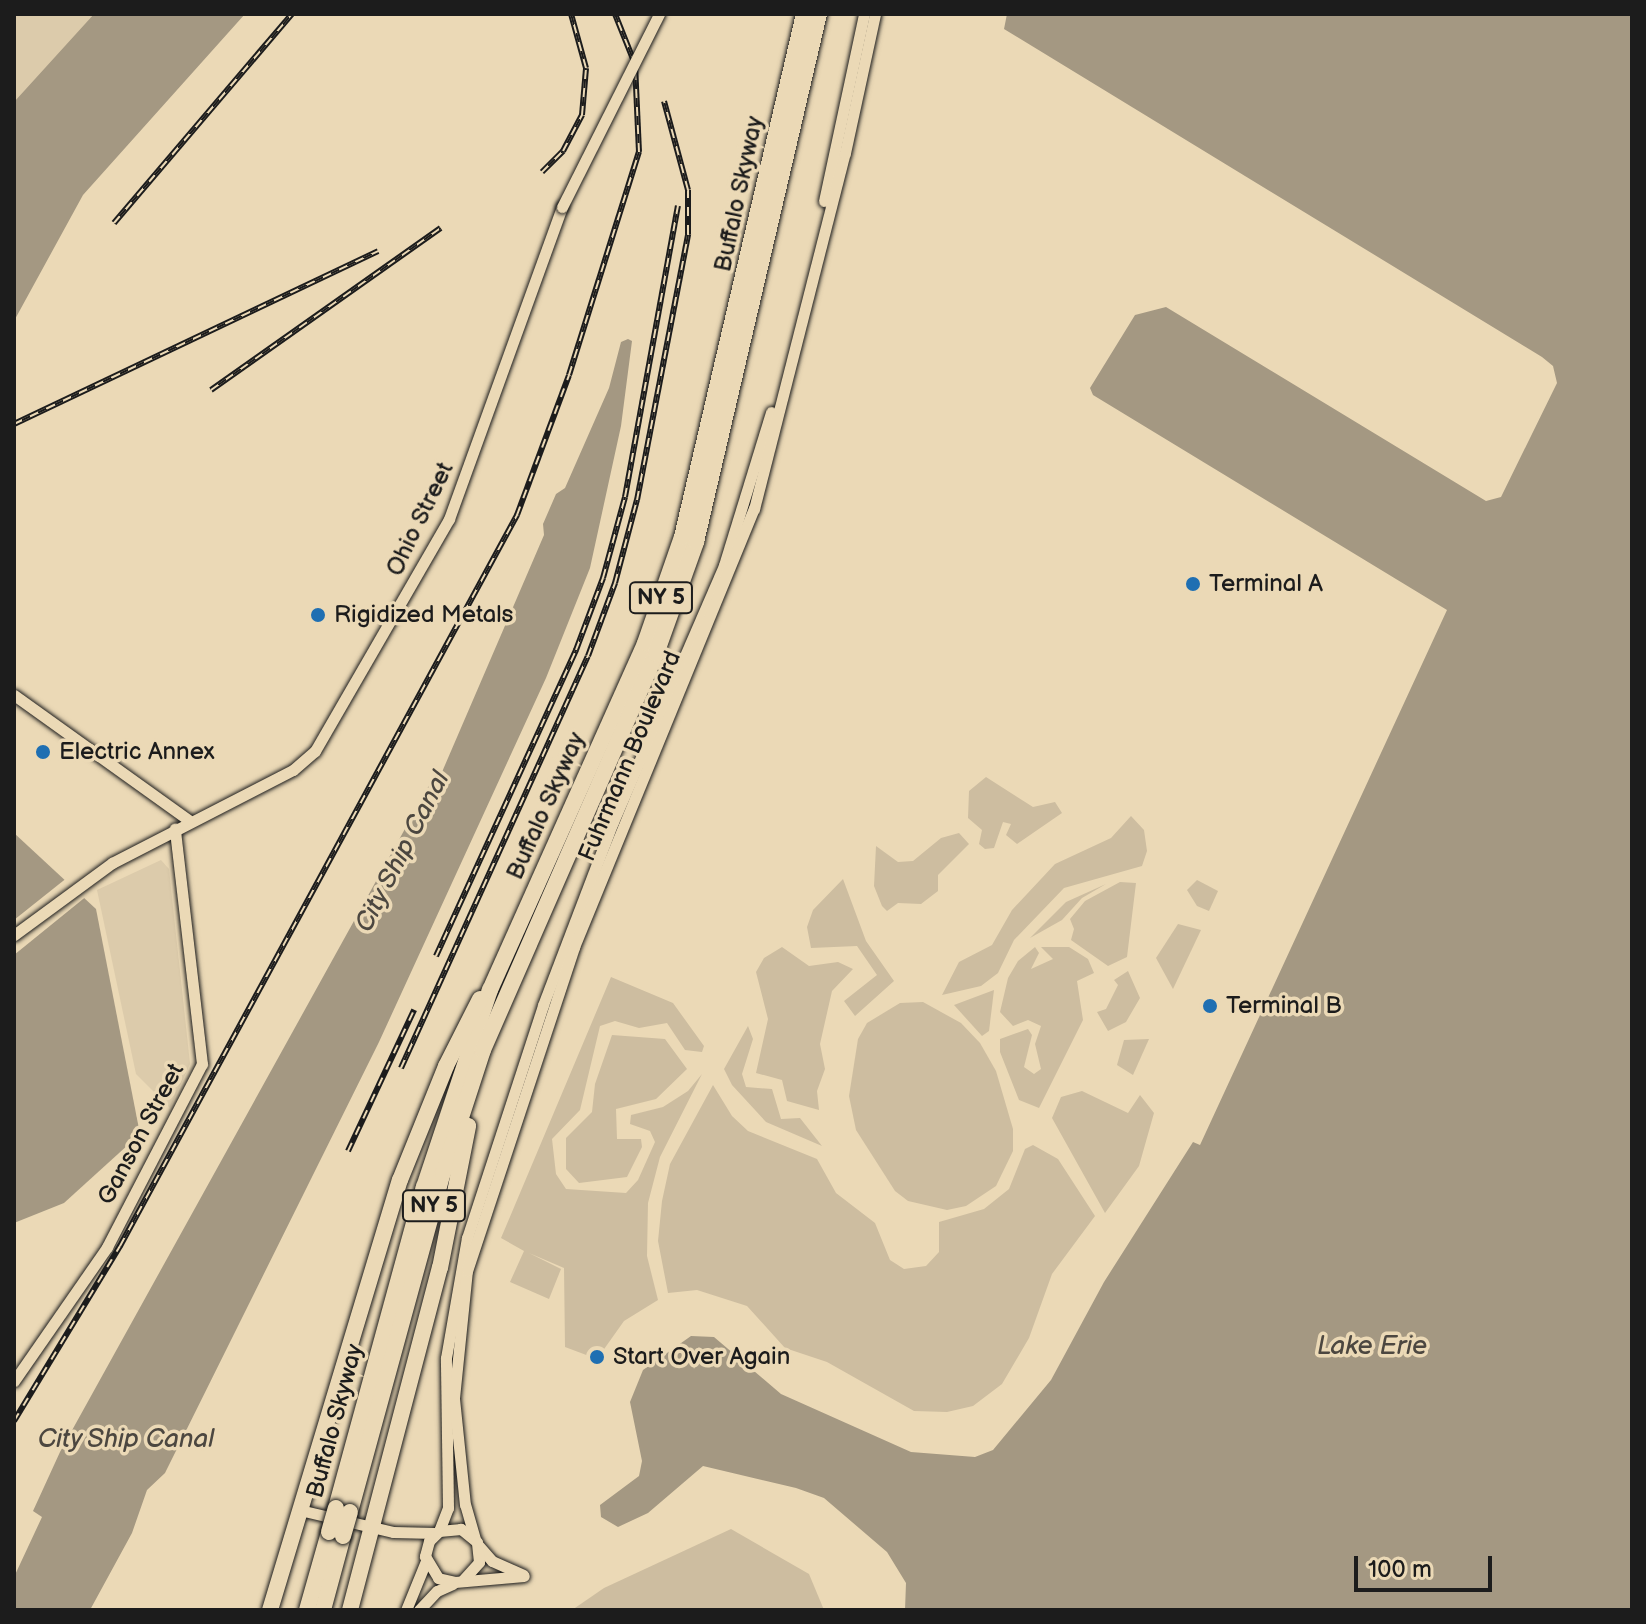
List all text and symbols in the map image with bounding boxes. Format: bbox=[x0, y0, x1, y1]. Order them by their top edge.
street label: Buffalo Skyway bbox=[708, 113, 770, 275]
street label: Ohio Street bbox=[380, 457, 460, 581]
place label: Terminal A bbox=[1209, 570, 1323, 598]
marker: Terminal A bbox=[1184, 575, 1202, 593]
road number: NY 5 bbox=[627, 580, 695, 616]
place label: Rigidized Metals bbox=[334, 601, 513, 629]
marker: Rigidized Metals bbox=[309, 606, 327, 624]
street label: Fuhrmann Boulevard bbox=[573, 647, 687, 865]
street label: Buffalo Skyway bbox=[501, 728, 591, 884]
place label: Electric Annex bbox=[59, 738, 215, 766]
marker: Electric Annex bbox=[34, 743, 52, 761]
water label: City Ship Canal bbox=[349, 765, 457, 939]
place label: Terminal B bbox=[1226, 992, 1342, 1020]
marker: Terminal B bbox=[1201, 997, 1219, 1015]
street label: Ganson Street bbox=[92, 1058, 190, 1210]
road number: NY 5 bbox=[400, 1188, 468, 1224]
water label: Lake Erie bbox=[1317, 1331, 1427, 1363]
street label: Buffalo Skyway bbox=[301, 1341, 369, 1501]
place label: Start Over Again bbox=[613, 1343, 790, 1371]
marker: Start Over Again bbox=[588, 1348, 606, 1366]
water label: City Ship Canal bbox=[37, 1424, 215, 1456]
scale bar bbox=[1358, 1540, 1496, 1590]
text: 100 m bbox=[1368, 1555, 1432, 1584]

